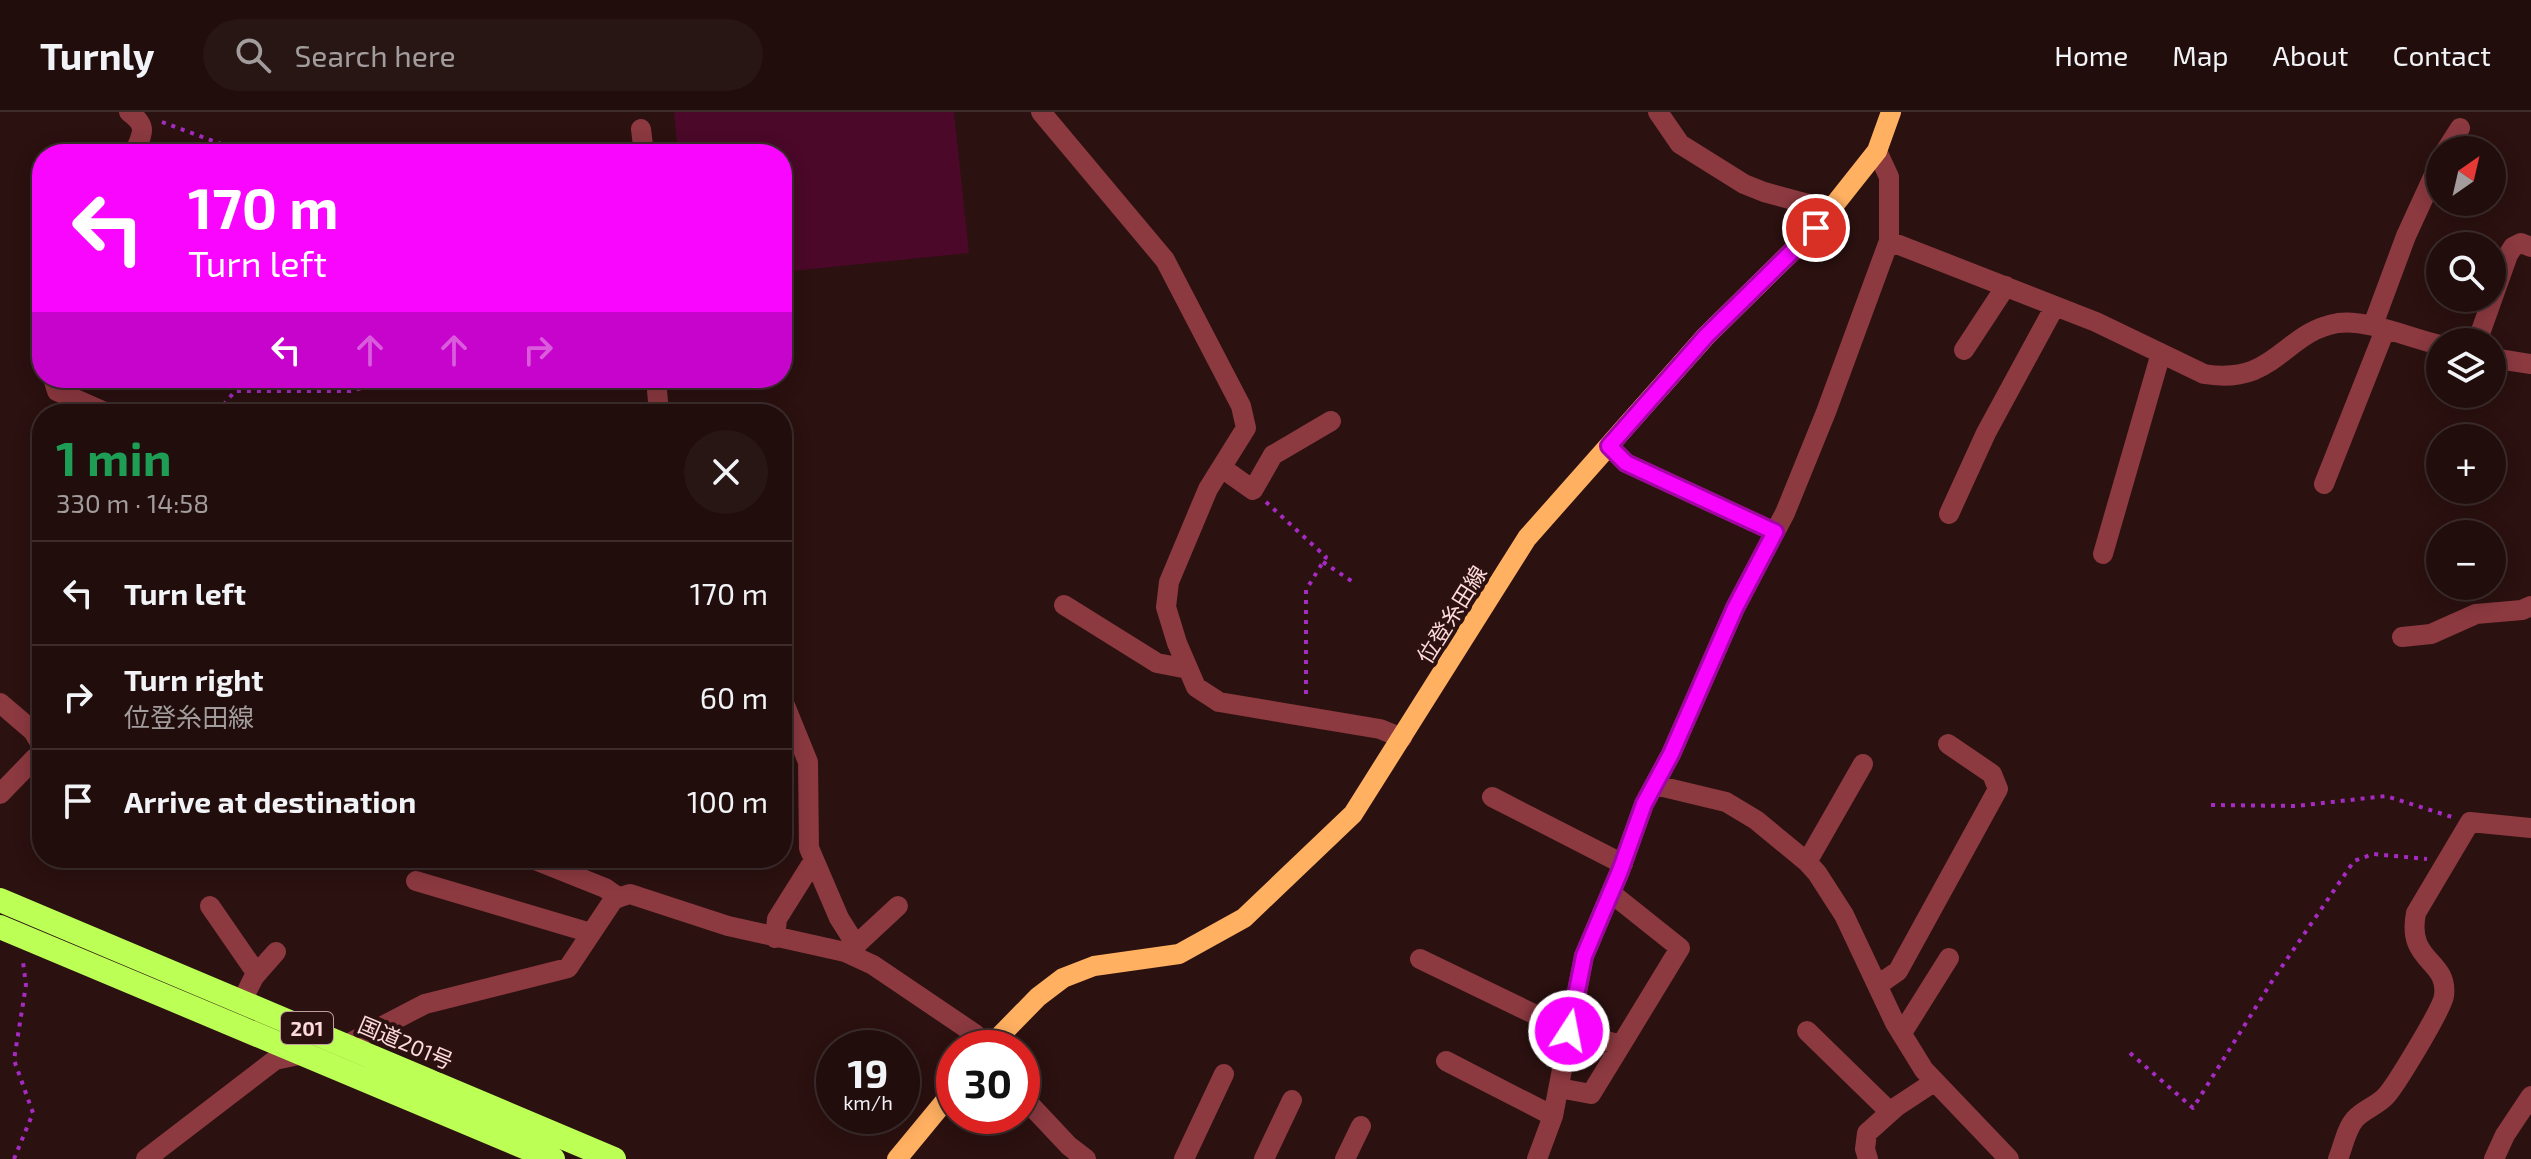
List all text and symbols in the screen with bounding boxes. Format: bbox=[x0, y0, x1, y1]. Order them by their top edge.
search box bbox=[203, 19, 763, 91]
text: Turnly bbox=[40, 32, 155, 78]
icon: search bbox=[231, 33, 275, 77]
text: Search here bbox=[295, 37, 456, 73]
text: Home bbox=[2054, 38, 2128, 72]
text: Map bbox=[2172, 38, 2229, 72]
text: About bbox=[2273, 38, 2348, 72]
text: Contact bbox=[2392, 38, 2491, 72]
north arrow bbox=[2426, 136, 2506, 216]
map controls bbox=[2426, 136, 2506, 600]
text: 170 m bbox=[188, 173, 339, 240]
icon: left bbox=[56, 176, 160, 280]
pin bbox=[1782, 194, 1850, 262]
icon: arrive bbox=[1794, 206, 1838, 250]
button: search bbox=[2426, 232, 2506, 312]
text: Turn left bbox=[188, 241, 327, 284]
icon: left bbox=[264, 328, 308, 372]
icon: ahead bbox=[348, 328, 392, 372]
icon: ahead bbox=[432, 328, 476, 372]
icon: right bbox=[516, 328, 560, 372]
button: layers bbox=[2426, 328, 2506, 408]
button: + bbox=[2426, 424, 2506, 504]
text: 1 min bbox=[56, 428, 172, 486]
button: close bbox=[684, 430, 768, 514]
text: 330 m · 14:58 bbox=[56, 487, 209, 518]
button: − bbox=[2426, 520, 2506, 600]
street label: 位登糸田線 bbox=[1411, 560, 1491, 668]
icon: left bbox=[56, 571, 100, 615]
text: Turn left bbox=[124, 575, 246, 611]
text: 170 m bbox=[690, 575, 768, 611]
text: Turn right bbox=[124, 661, 264, 697]
icon: right bbox=[56, 675, 100, 719]
text: 60 m bbox=[700, 679, 768, 715]
text: 位登糸田線 bbox=[124, 701, 254, 732]
icon: arrive bbox=[56, 779, 100, 823]
text: Arrive at destination bbox=[124, 783, 416, 819]
text: 100 m bbox=[687, 783, 768, 819]
position arrow bbox=[1527, 989, 1611, 1073]
street label: 国道201号 bbox=[355, 1010, 457, 1074]
road number: 201 bbox=[281, 1012, 333, 1044]
speed limit sign: 30 bbox=[936, 1030, 1040, 1134]
text: 19 bbox=[848, 1048, 888, 1096]
text: km/h bbox=[843, 1090, 893, 1114]

